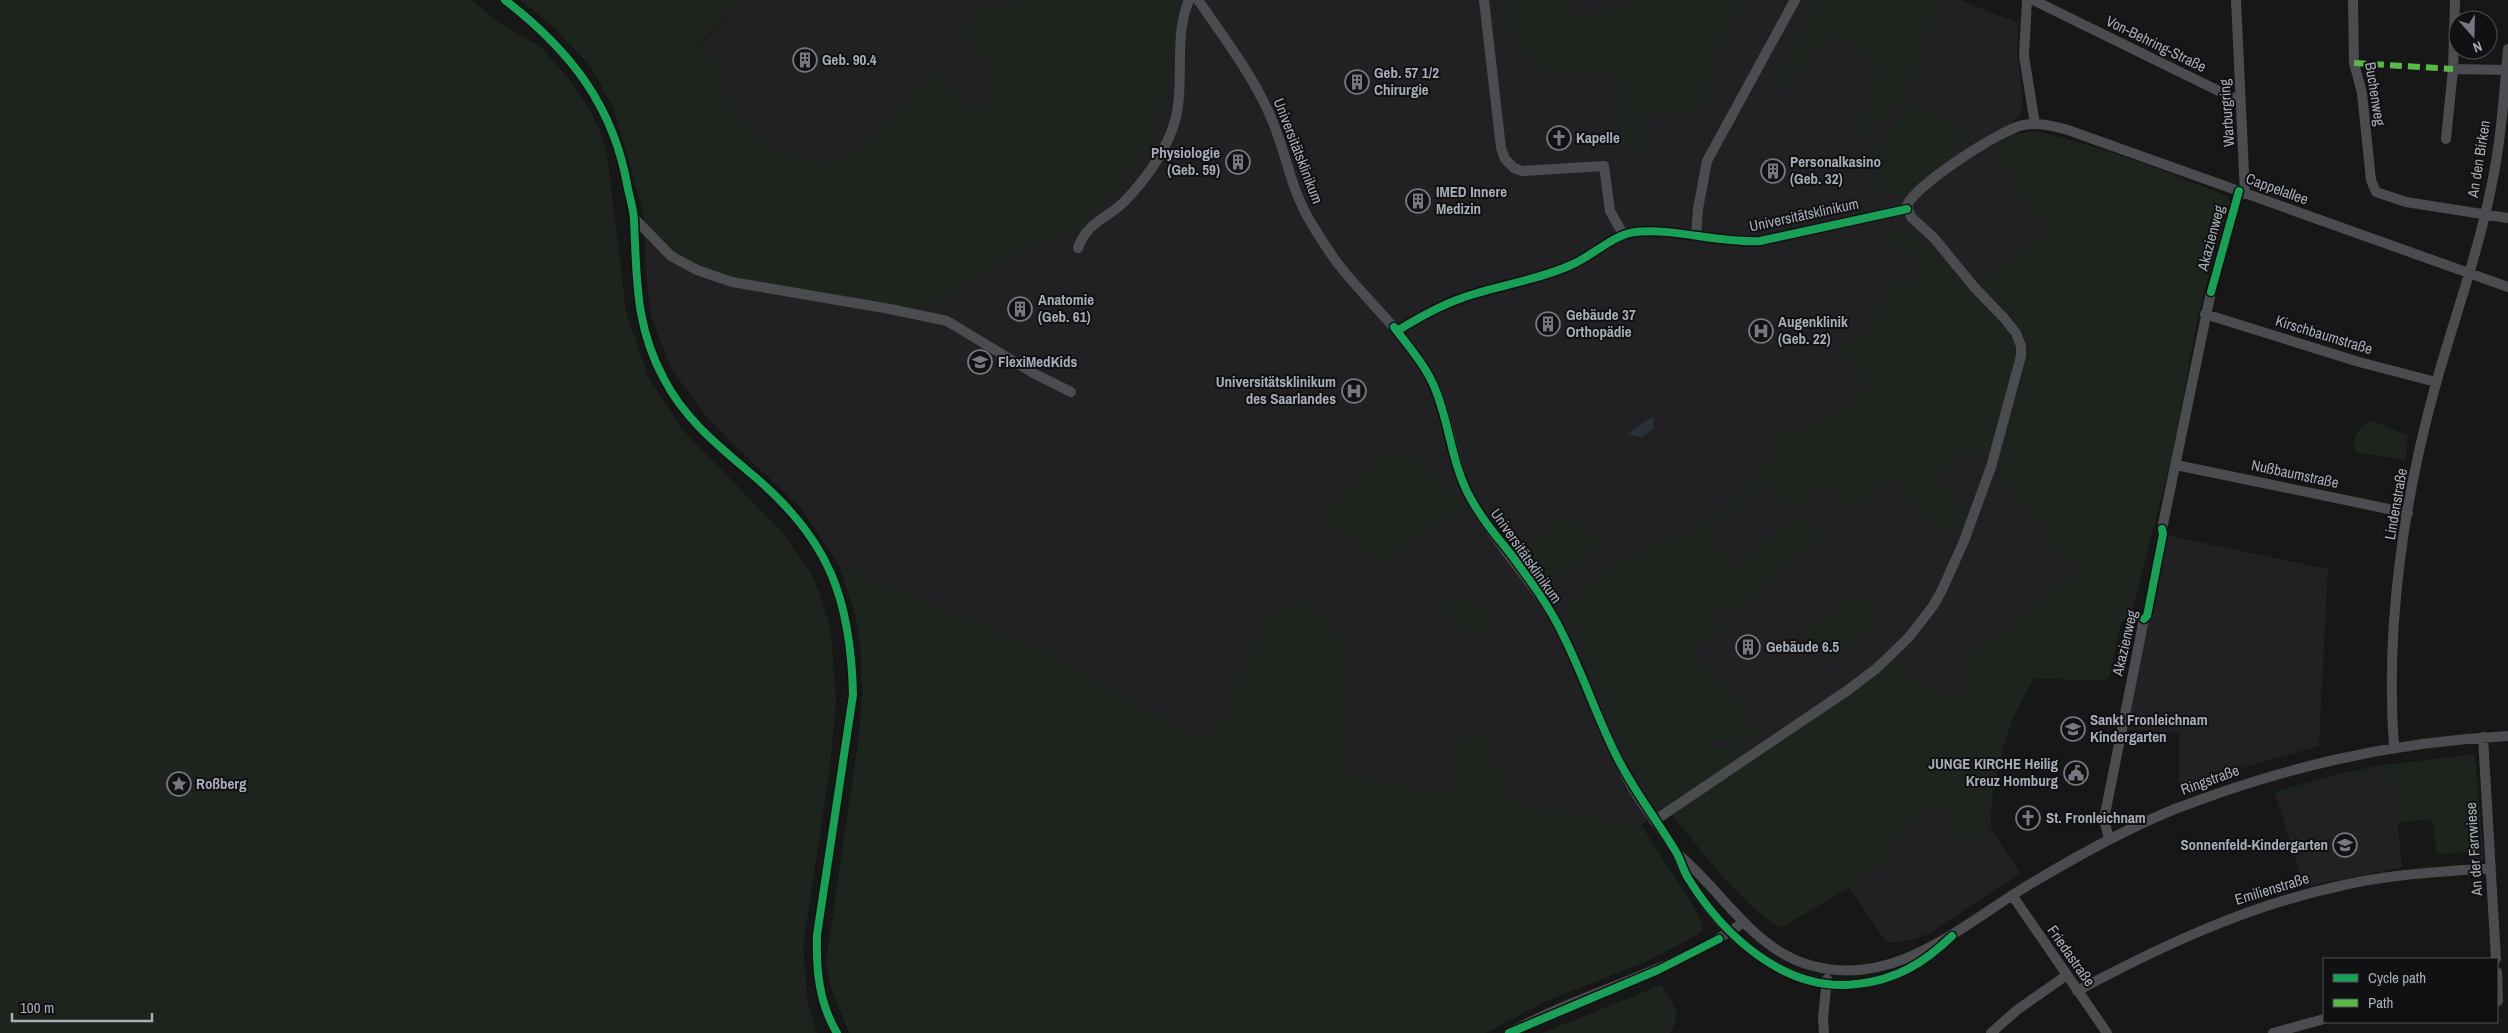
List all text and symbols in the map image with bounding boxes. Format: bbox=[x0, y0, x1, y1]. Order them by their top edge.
street label: Von-Behring-Straße bbox=[2102, 10, 2210, 77]
north arrow bbox=[2448, 10, 2498, 60]
text: N bbox=[2470, 37, 2484, 57]
building icon: Geb. 90.4 bbox=[792, 47, 818, 73]
place label: Geb. 90.4 bbox=[822, 49, 877, 70]
street label: Buchenweg bbox=[2360, 61, 2391, 127]
place label: Geb. 57 1/2 Chirurgie bbox=[1374, 62, 1439, 100]
building icon: Geb. 57 1/2 Chirurgie bbox=[1344, 69, 1370, 95]
street label: Warburgring bbox=[2214, 78, 2239, 148]
street label: Universitätsklinikum bbox=[1269, 95, 1328, 207]
street label: An den Birken bbox=[2462, 119, 2495, 200]
church icon: Kapelle bbox=[1546, 125, 1572, 151]
place label: Kapelle bbox=[1576, 127, 1620, 148]
place label: Physiologie (Geb. 59) bbox=[1151, 142, 1220, 180]
building icon: Physiologie (Geb. 59) bbox=[1225, 149, 1251, 175]
place label: Personalkasino (Geb. 32) bbox=[1790, 151, 1881, 189]
building icon: Personalkasino (Geb. 32) bbox=[1760, 158, 1786, 184]
street label: Cappelallee bbox=[2243, 168, 2311, 210]
place label: IMED Innere Medizin bbox=[1436, 181, 1507, 219]
building icon: IMED Innere Medizin bbox=[1405, 188, 1431, 214]
street label: Universitätsklinikum bbox=[1747, 193, 1861, 236]
street label: Akazienweg bbox=[2191, 203, 2229, 274]
place label: Anatomie (Geb. 61) bbox=[1038, 289, 1094, 327]
building icon: Anatomie (Geb. 61) bbox=[1007, 296, 1033, 322]
place label: Gebäude 37 Orthopädie bbox=[1566, 304, 1636, 342]
street label: Kirschbaumstraße bbox=[2273, 310, 2375, 359]
building icon: Gebäude 37 Orthopädie bbox=[1535, 311, 1561, 337]
place label: Augenklinik (Geb. 22) bbox=[1778, 311, 1848, 349]
hospital icon: Augenklinik (Geb. 22) bbox=[1748, 318, 1774, 344]
school or university icon: FlexiMedKids bbox=[967, 349, 993, 375]
place label: FlexiMedKids bbox=[998, 351, 1077, 372]
place label: Universitätsklinikum des Saarlandes bbox=[1216, 371, 1336, 409]
hospital icon: Universitätsklinikum des Saarlandes bbox=[1341, 378, 1367, 404]
street label: Nußbaumstraße bbox=[2249, 454, 2341, 493]
street label: Lindenstraße bbox=[2379, 466, 2412, 541]
street label: Universitätsklinikum bbox=[1486, 504, 1567, 607]
street label: Akazienweg bbox=[2107, 608, 2142, 679]
building icon: Gebäude 6.5 bbox=[1735, 634, 1761, 660]
place label: Gebäude 6.5 bbox=[1766, 636, 1839, 657]
place label: Sankt Fronleichnam Kindergarten bbox=[2090, 709, 2208, 747]
school or university icon: Sankt Fronleichnam Kindergarten bbox=[2060, 716, 2086, 742]
place label: JUNGE KIRCHE Heilig Kreuz Homburg bbox=[1928, 753, 2058, 791]
street label: Ringstraße bbox=[2178, 759, 2242, 800]
public building icon: JUNGE KIRCHE Heilig Kreuz Homburg bbox=[2063, 760, 2089, 786]
place icon: Roßberg bbox=[166, 771, 192, 797]
place label: Roßberg bbox=[196, 773, 247, 794]
street label: An der Farrwiese bbox=[2460, 801, 2487, 898]
church icon: St. Fronleichnam bbox=[2015, 805, 2041, 831]
place label: St. Fronleichnam bbox=[2046, 807, 2146, 828]
school or university icon: Sonnenfeld-Kindergarten bbox=[2332, 832, 2358, 858]
place label: Sonnenfeld-Kindergarten bbox=[2180, 834, 2328, 855]
street label: Emilienstraße bbox=[2232, 867, 2312, 910]
street label: Friedastraße bbox=[2043, 921, 2100, 991]
legend bbox=[2323, 958, 2498, 1023]
text: Cycle path bbox=[2368, 967, 2426, 988]
scale bar bbox=[12, 990, 152, 1022]
text: Path bbox=[2368, 992, 2393, 1013]
text: 100 m bbox=[20, 997, 54, 1018]

